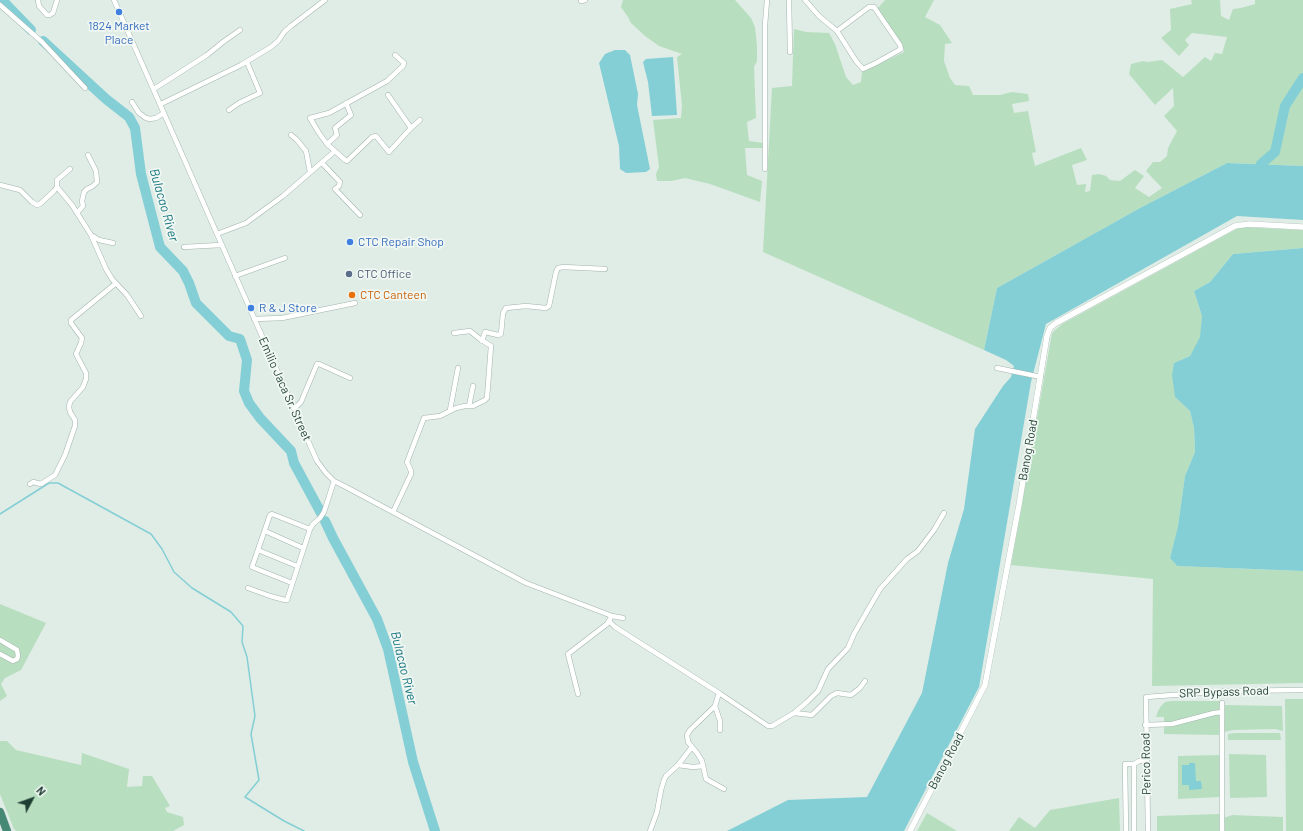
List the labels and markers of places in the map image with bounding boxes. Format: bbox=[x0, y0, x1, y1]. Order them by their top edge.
marker: 1824 Market Place bbox=[114, 7, 124, 17]
place label: 1824 Market Place bbox=[88, 19, 150, 47]
place label: CTC Repair Shop bbox=[358, 235, 444, 249]
marker: CTC Repair Shop bbox=[345, 237, 355, 247]
place label: CTC Office bbox=[357, 267, 411, 281]
marker: CTC Office bbox=[344, 269, 354, 279]
place label: CTC Canteen bbox=[360, 288, 426, 302]
marker: CTC Canteen bbox=[347, 290, 357, 300]
place label: R & J Store bbox=[259, 301, 317, 315]
marker: R & J Store bbox=[246, 303, 256, 313]

